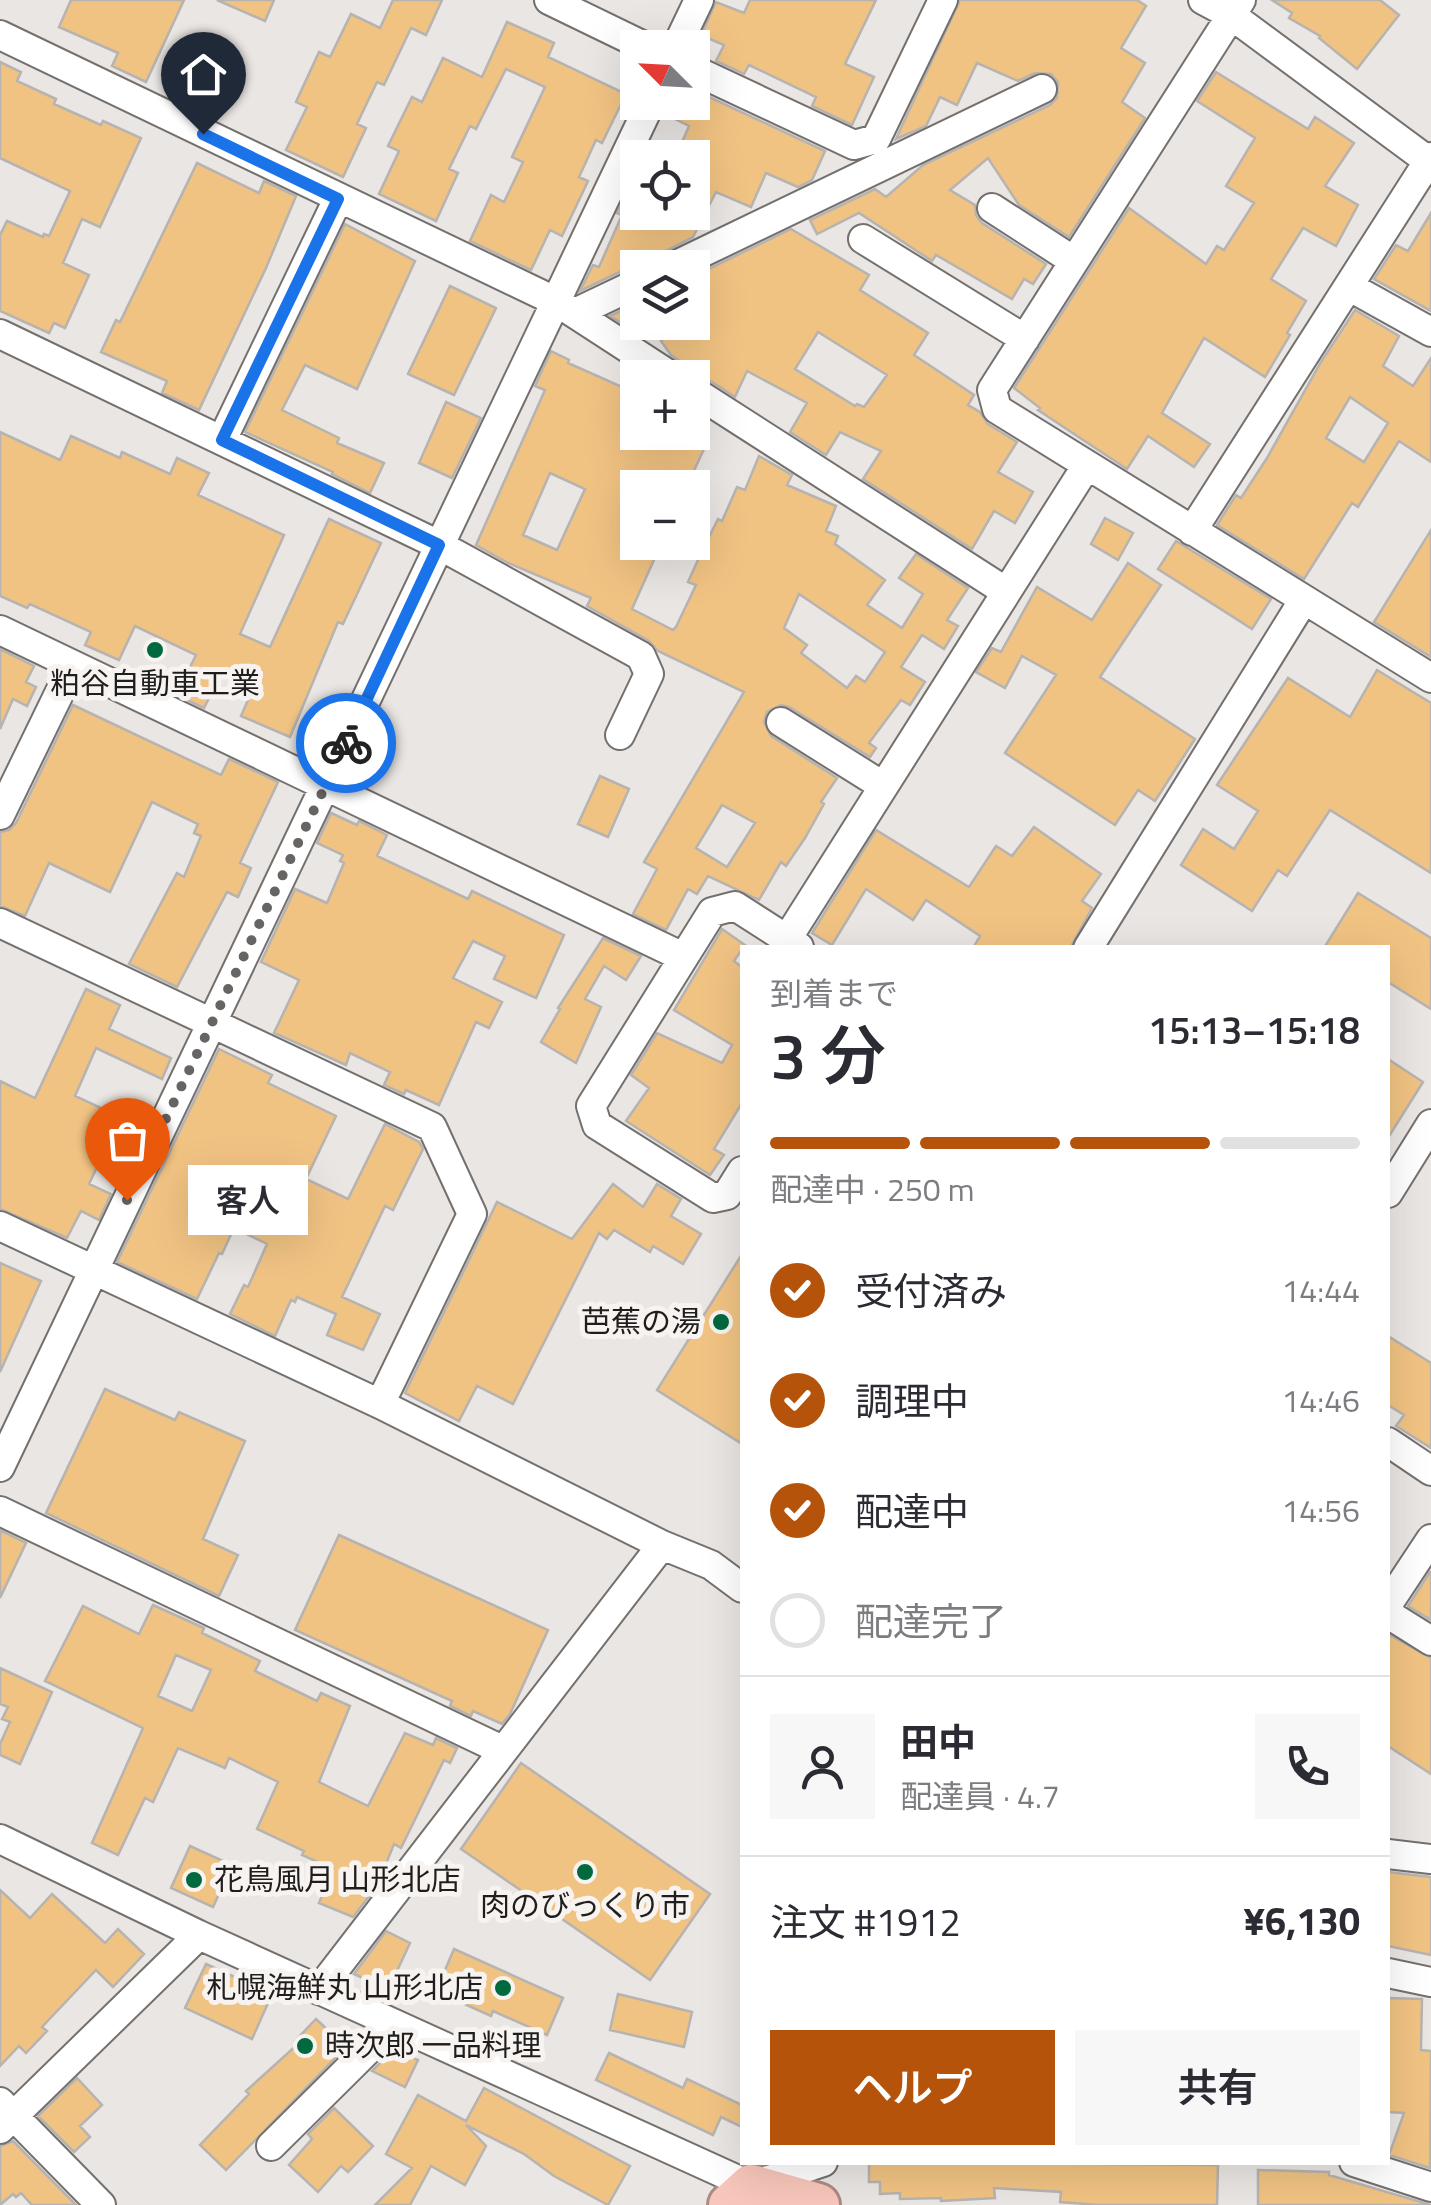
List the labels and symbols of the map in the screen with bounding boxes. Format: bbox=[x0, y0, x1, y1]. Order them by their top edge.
north arrow bbox=[620, 30, 710, 120]
pin bbox=[161, 32, 246, 135]
marker: 粕谷自動車工業 bbox=[144, 639, 166, 661]
place label: 粕谷自動車工業 bbox=[50, 660, 260, 706]
courier bbox=[296, 693, 396, 793]
pin bbox=[85, 1098, 170, 1201]
callout: 客人 bbox=[187, 1165, 307, 1235]
place label: 芭蕉の湯 bbox=[581, 1298, 701, 1344]
marker: 芭蕉の湯 bbox=[710, 1311, 732, 1333]
place label: 花鳥風月 山形北店 bbox=[214, 1856, 461, 1902]
marker: 肉のびっくり市 bbox=[574, 1861, 596, 1883]
marker: 花鳥風月 山形北店 bbox=[183, 1869, 205, 1891]
place label: 肉のびっくり市 bbox=[480, 1882, 690, 1928]
place label: 札幌海鮮丸 山形北店 bbox=[206, 1964, 483, 2010]
marker: 札幌海鮮丸 山形北店 bbox=[492, 1977, 514, 1999]
place label: 時次郎 一品料理 bbox=[325, 2022, 542, 2068]
marker: 時次郎 一品料理 bbox=[294, 2035, 316, 2057]

